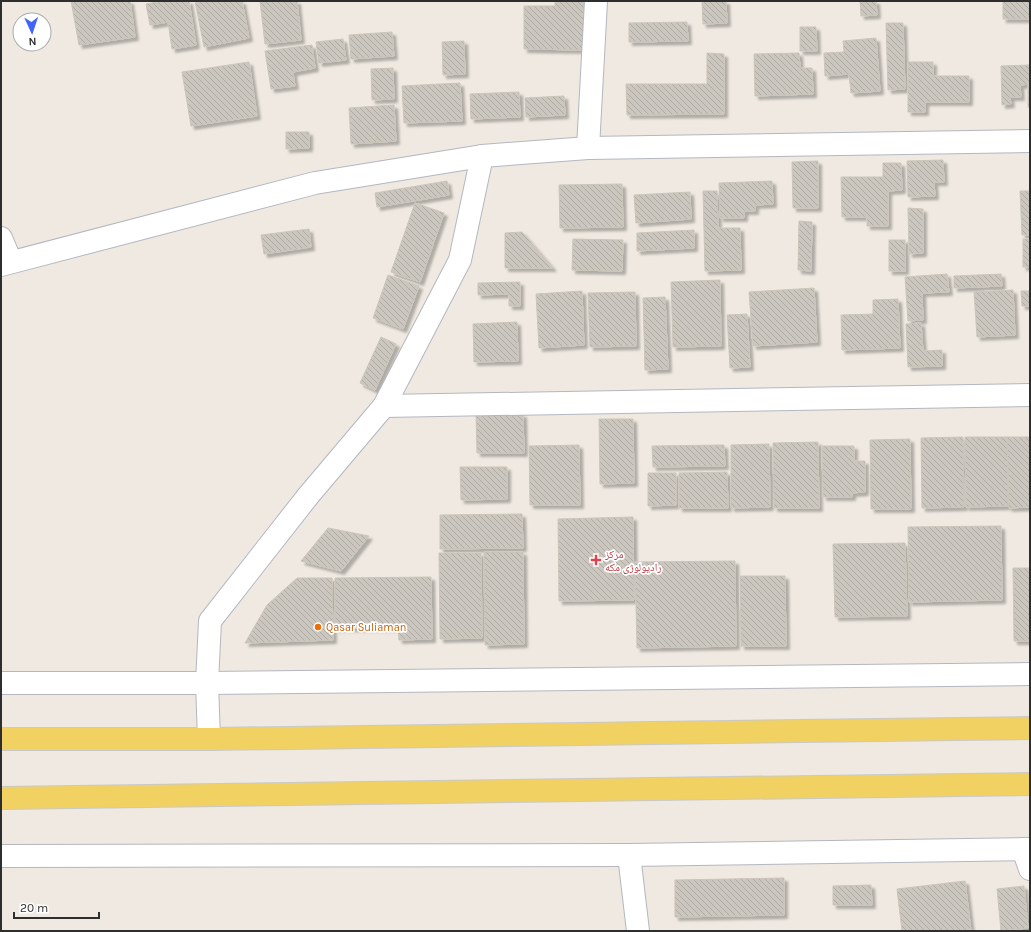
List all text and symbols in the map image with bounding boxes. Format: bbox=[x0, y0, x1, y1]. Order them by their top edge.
north arrow bbox=[12, 12, 52, 52]
text: N bbox=[28, 35, 37, 48]
place label: مرکز رادیولوژی مکه bbox=[604, 548, 662, 574]
marker: مرکز رادیولوژی مکه bbox=[590, 554, 602, 566]
place label: Qasar Suliaman bbox=[326, 621, 406, 634]
marker: Qasar Suliaman bbox=[313, 622, 323, 632]
scale bar bbox=[14, 894, 99, 920]
text: 20 m bbox=[20, 901, 48, 915]

